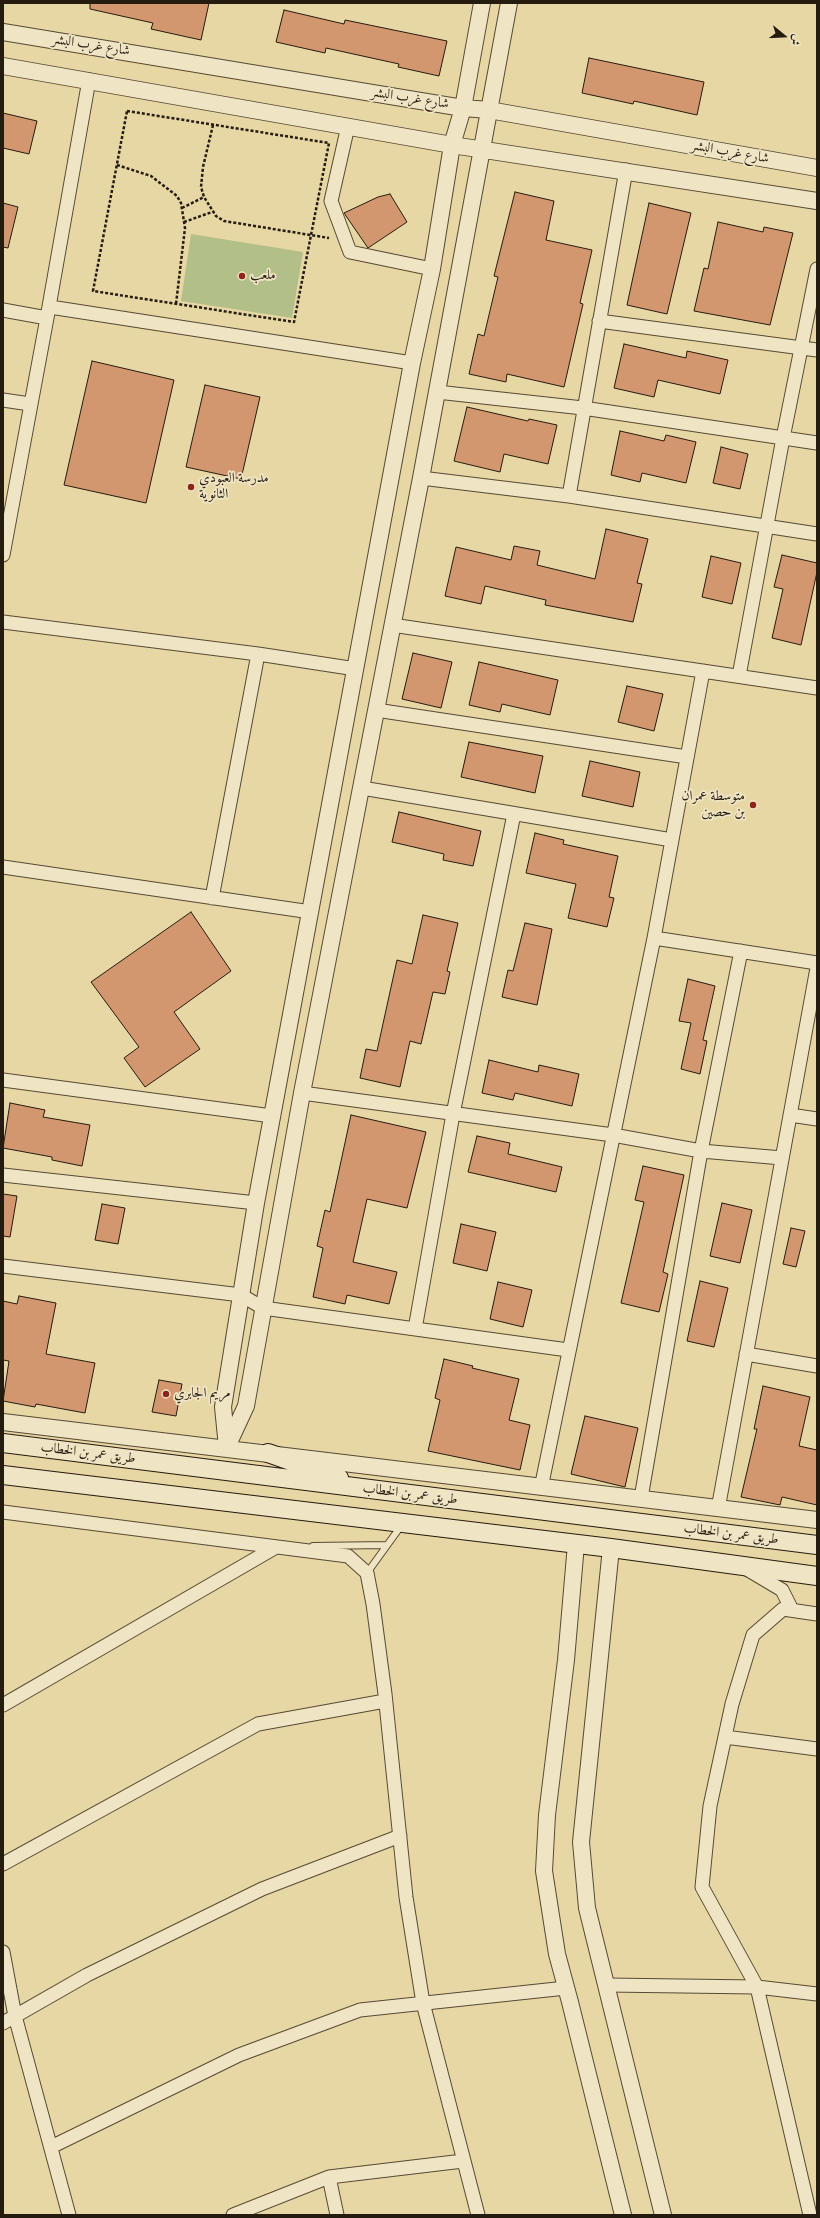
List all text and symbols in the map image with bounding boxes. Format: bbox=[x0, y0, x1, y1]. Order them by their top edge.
north arrow bbox=[764, 16, 804, 56]
street label: شارع غرب البشر bbox=[51, 32, 131, 60]
text: ش bbox=[787, 32, 804, 47]
street label: شارع غرب البشر bbox=[370, 85, 450, 113]
street label: شارع غرب البشر bbox=[690, 138, 770, 168]
place label: ملعب bbox=[250, 268, 276, 284]
marker: ملعب bbox=[237, 271, 247, 281]
place label: مدرسة العبودي الثانوية bbox=[199, 471, 269, 504]
marker: مدرسة العبودي الثانوية bbox=[186, 482, 196, 492]
place label: متوسطة عمران بن حصين bbox=[682, 789, 745, 822]
marker: متوسطة عمران بن حصين bbox=[748, 800, 758, 810]
place label: مريم الجابري bbox=[174, 1386, 230, 1402]
marker: مريم الجابري bbox=[161, 1389, 171, 1399]
street label: طريق عمر بن الخطاب bbox=[39, 1440, 137, 1468]
street label: طريق عمر بن الخطاب bbox=[361, 1481, 459, 1509]
street label: طريق عمر بن الخطاب bbox=[682, 1521, 780, 1549]

